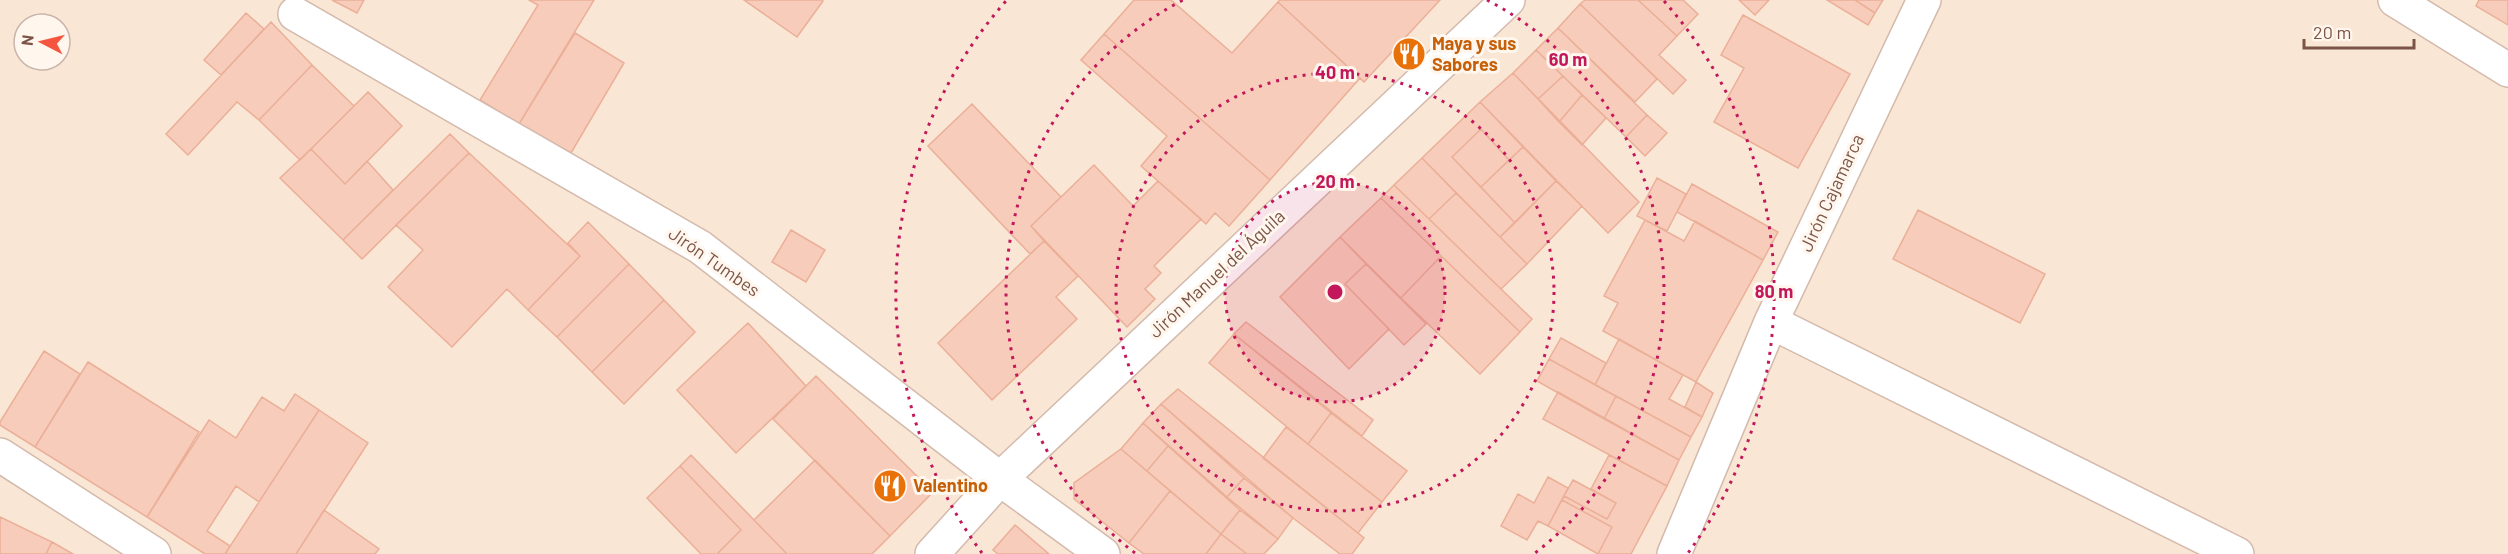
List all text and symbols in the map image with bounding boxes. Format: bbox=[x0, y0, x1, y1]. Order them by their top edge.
north arrow bbox=[12, 12, 72, 72]
scale bar bbox=[2304, 12, 2414, 50]
text: 20 m bbox=[2313, 21, 2351, 43]
place label: Maya y sus Sabores bbox=[1432, 32, 1516, 75]
text: N bbox=[17, 34, 37, 47]
restaurant icon: Maya y sus Sabores bbox=[1391, 36, 1427, 72]
text: 60 m bbox=[1549, 48, 1587, 70]
text: 40 m bbox=[1315, 61, 1355, 83]
street label: Jirón Cajamarca bbox=[1794, 130, 1868, 255]
text: 20 m bbox=[1316, 170, 1354, 192]
street label: Jirón Manuel del Águila bbox=[1144, 205, 1289, 342]
street label: Jirón Tumbes bbox=[665, 222, 764, 301]
text: 80 m bbox=[1755, 280, 1793, 302]
centre of rings bbox=[1325, 282, 1345, 302]
restaurant icon: Valentino bbox=[872, 468, 908, 504]
place label: Valentino bbox=[913, 474, 988, 496]

